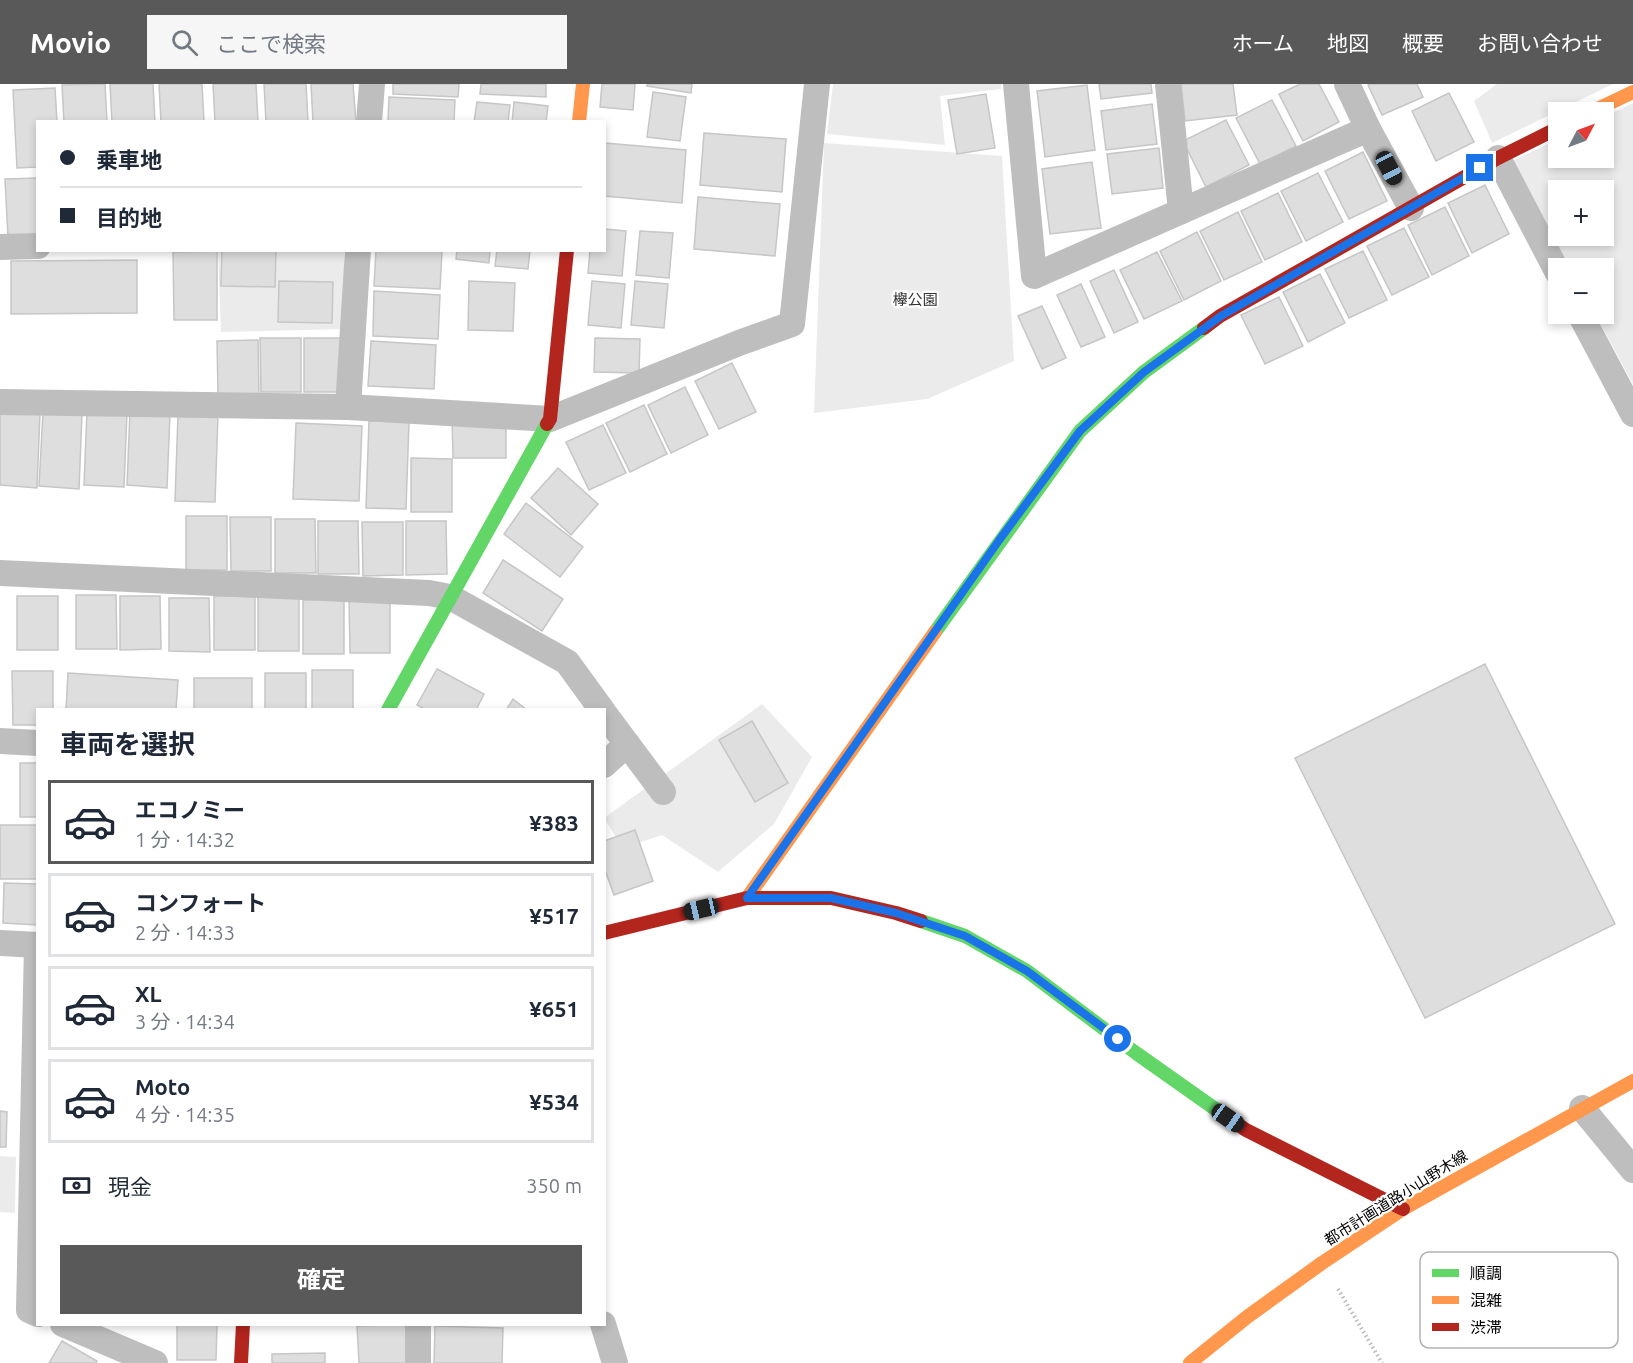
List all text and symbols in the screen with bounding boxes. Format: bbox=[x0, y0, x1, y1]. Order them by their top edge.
search box bbox=[147, 15, 567, 69]
icon: search bbox=[168, 26, 201, 59]
text: Movio bbox=[30, 27, 111, 58]
text: ここで検索 bbox=[216, 31, 326, 56]
text: ホーム bbox=[1232, 31, 1294, 55]
text: 地図 bbox=[1327, 31, 1369, 55]
text: 概要 bbox=[1402, 31, 1444, 55]
text: お問い合わせ bbox=[1477, 31, 1603, 55]
north arrow bbox=[1548, 102, 1614, 168]
map controls bbox=[1548, 102, 1614, 324]
text: 乗車地 bbox=[96, 147, 162, 172]
car bbox=[1373, 148, 1405, 188]
route end bbox=[1466, 154, 1493, 181]
button: + bbox=[1548, 180, 1614, 246]
text: 目的地 bbox=[96, 205, 162, 230]
button: − bbox=[1548, 258, 1614, 324]
park label: 欅公園 bbox=[892, 291, 938, 308]
text: 車両を選択 bbox=[60, 729, 195, 759]
icon: car bbox=[63, 795, 117, 849]
text: エコノミー bbox=[135, 797, 245, 822]
text: ¥383 bbox=[529, 810, 579, 835]
text: 1 分 · 14:32 bbox=[135, 828, 235, 851]
icon: car bbox=[63, 888, 117, 942]
text: コンフォート bbox=[135, 890, 266, 915]
car bbox=[681, 896, 721, 922]
text: ¥517 bbox=[529, 903, 579, 928]
text: 2 分 · 14:33 bbox=[135, 921, 235, 944]
icon: car bbox=[63, 981, 117, 1035]
text: XL bbox=[135, 981, 162, 1006]
text: ¥651 bbox=[529, 996, 579, 1021]
text: 3 分 · 14:34 bbox=[135, 1010, 235, 1033]
route start bbox=[1104, 1025, 1131, 1052]
icon: car bbox=[63, 1074, 117, 1128]
text: Moto bbox=[135, 1074, 190, 1099]
text: ¥534 bbox=[529, 1089, 579, 1114]
car bbox=[1208, 1100, 1248, 1136]
text: 4 分 · 14:35 bbox=[135, 1103, 235, 1126]
street label: 都市計画道路小山野木線 bbox=[1321, 1147, 1470, 1249]
icon: cash bbox=[60, 1169, 93, 1202]
text: 現金 bbox=[108, 1174, 152, 1199]
text: 350 m bbox=[526, 1174, 582, 1197]
button: 確定 bbox=[60, 1245, 582, 1314]
legend bbox=[1420, 1252, 1618, 1348]
text: 順調 bbox=[1470, 1264, 1502, 1282]
text: 混雑 bbox=[1470, 1291, 1502, 1309]
text: 渋滞 bbox=[1470, 1318, 1502, 1336]

